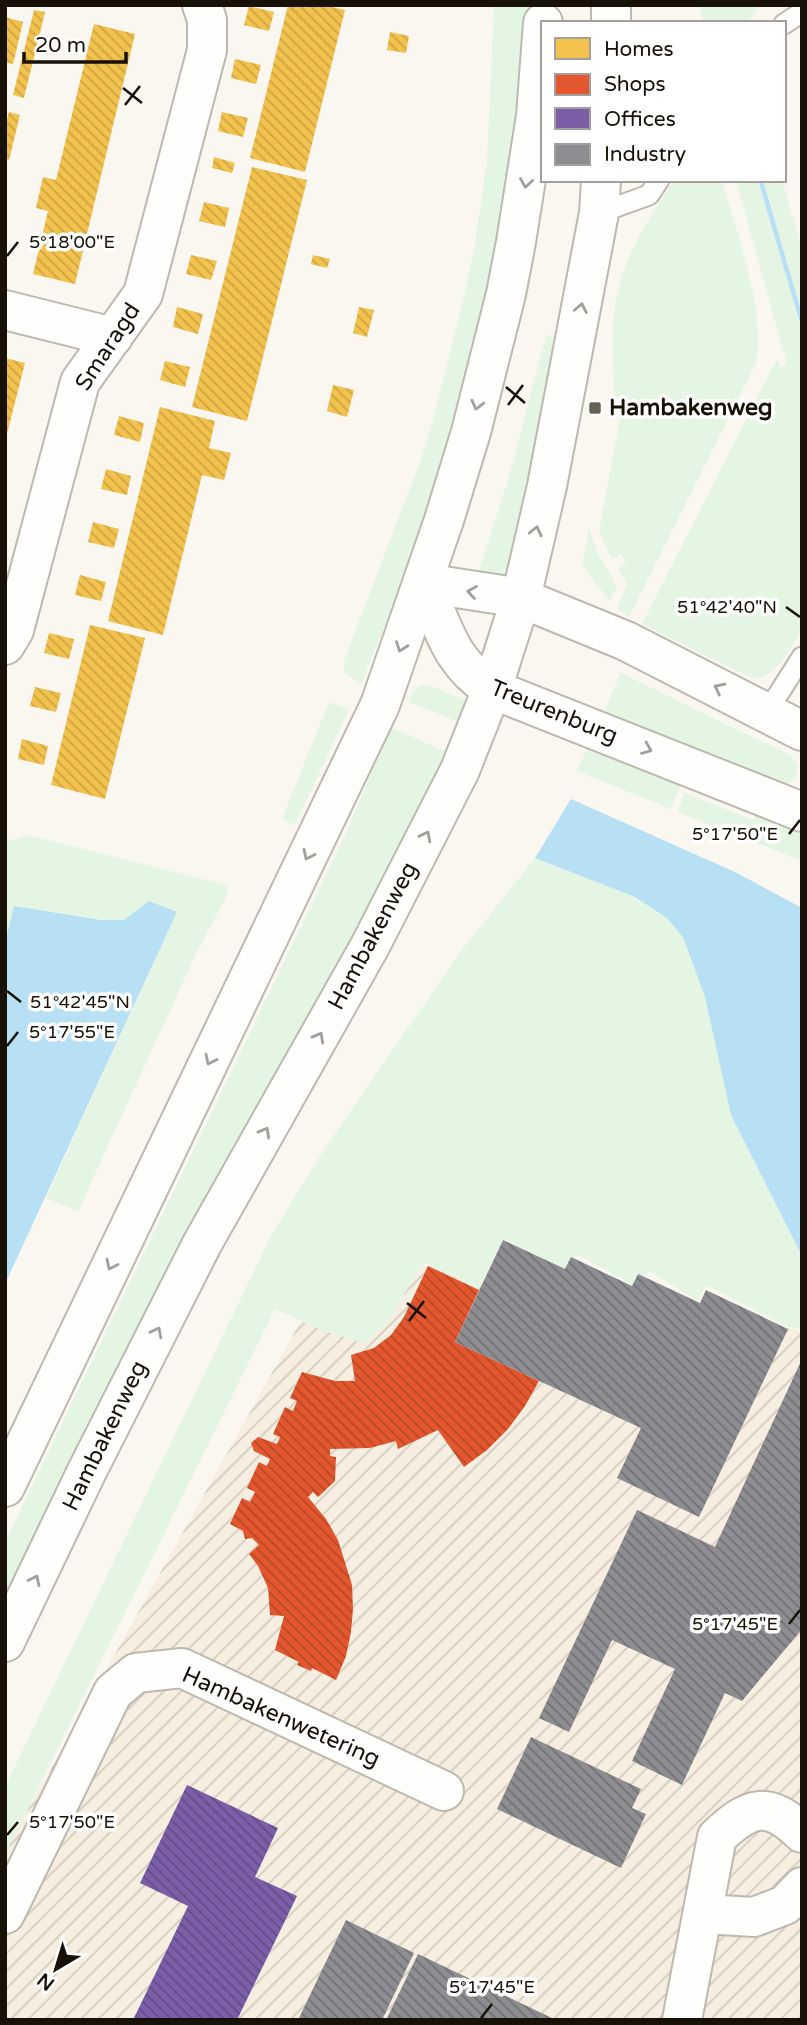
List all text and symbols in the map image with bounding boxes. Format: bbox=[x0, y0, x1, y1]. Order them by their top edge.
scale bar bbox=[24, 21, 126, 65]
legend bbox=[541, 21, 786, 182]
text: 20 m bbox=[35, 33, 86, 58]
text: Homes bbox=[604, 37, 674, 62]
text: Shops bbox=[604, 72, 666, 97]
text: Offices bbox=[604, 107, 676, 132]
text: Industry bbox=[604, 142, 686, 167]
one-way arrow bbox=[518, 177, 533, 189]
text: 5°18'00"E bbox=[29, 231, 115, 253]
street label: Smaragd bbox=[69, 298, 147, 396]
one-way arrow bbox=[572, 302, 587, 314]
place label: Hambakenweg bbox=[609, 394, 773, 422]
one-way arrow bbox=[471, 399, 485, 411]
marker: Hambakenweg bbox=[587, 400, 603, 416]
one-way arrow bbox=[528, 525, 542, 537]
one-way arrow bbox=[466, 585, 478, 600]
text: 51°42'40"N bbox=[677, 596, 777, 618]
one-way arrow bbox=[395, 641, 409, 653]
street label: Treurenburg bbox=[486, 674, 622, 750]
one-way arrow bbox=[714, 683, 726, 697]
one-way arrow bbox=[640, 741, 652, 755]
text: 5°17'50"E bbox=[692, 823, 778, 845]
one-way arrow bbox=[417, 831, 431, 843]
one-way arrow bbox=[302, 848, 316, 860]
street label: Hambakenweg bbox=[322, 857, 424, 1015]
text: 51°42'45"N bbox=[30, 991, 130, 1013]
text: 5°17'55"E bbox=[29, 1021, 115, 1043]
one-way arrow bbox=[311, 1032, 324, 1044]
one-way arrow bbox=[204, 1053, 218, 1065]
one-way arrow bbox=[257, 1127, 270, 1139]
one-way arrow bbox=[106, 1258, 120, 1270]
one-way arrow bbox=[149, 1327, 163, 1340]
street label: Hambakenweg bbox=[57, 1356, 153, 1516]
one-way arrow bbox=[26, 1575, 40, 1587]
text: 5°17'45"E bbox=[692, 1613, 778, 1635]
street label: Hambakenwetering bbox=[178, 1661, 384, 1773]
text: 5°17'50"E bbox=[29, 1811, 115, 1833]
north arrow bbox=[21, 1934, 91, 2004]
text: N bbox=[33, 1968, 59, 1995]
text: 5°17'45"E bbox=[449, 1976, 535, 1998]

